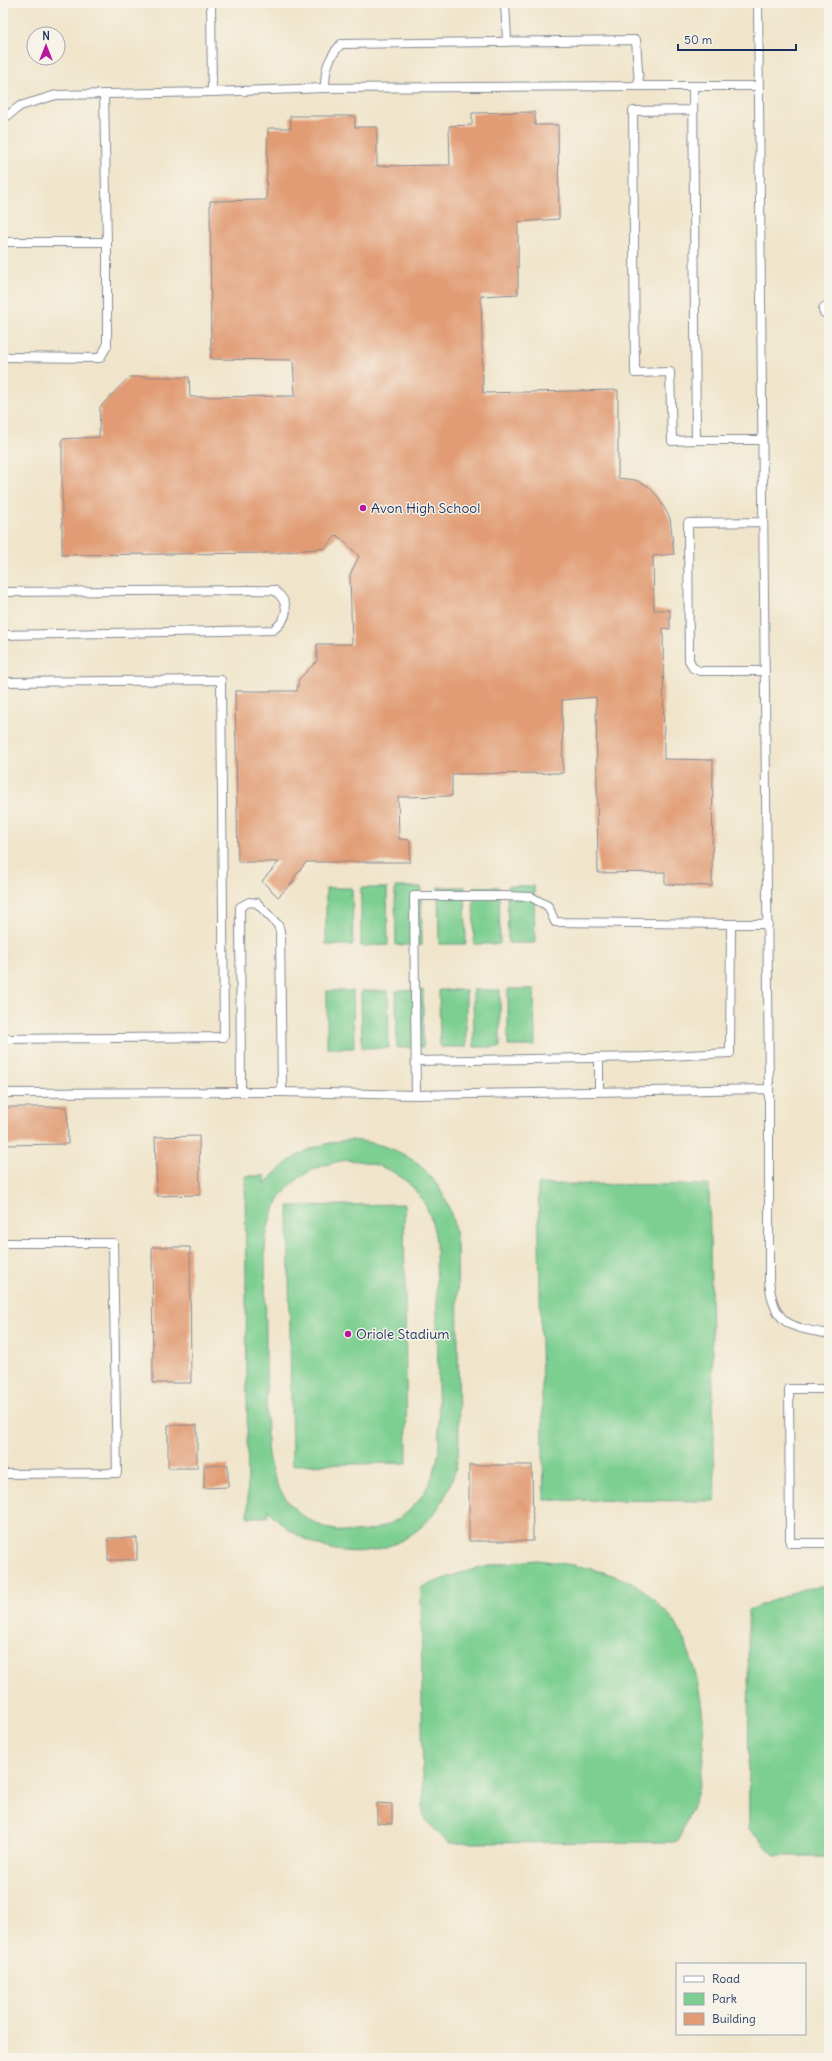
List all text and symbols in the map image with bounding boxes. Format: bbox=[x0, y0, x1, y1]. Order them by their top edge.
north arrow bbox=[26, 26, 66, 66]
scale bar bbox=[678, 26, 796, 52]
text: N bbox=[42, 29, 50, 43]
text: 50 m bbox=[684, 32, 713, 47]
place label: Avon High School bbox=[371, 499, 480, 517]
marker: Avon High School bbox=[358, 503, 368, 513]
place label: Oriole Stadium bbox=[356, 1325, 450, 1343]
marker: Oriole Stadium bbox=[343, 1329, 353, 1339]
legend bbox=[676, 1963, 806, 2035]
text: Road bbox=[712, 1971, 740, 1986]
text: Park bbox=[712, 1991, 737, 2006]
text: Building bbox=[712, 2011, 756, 2026]

